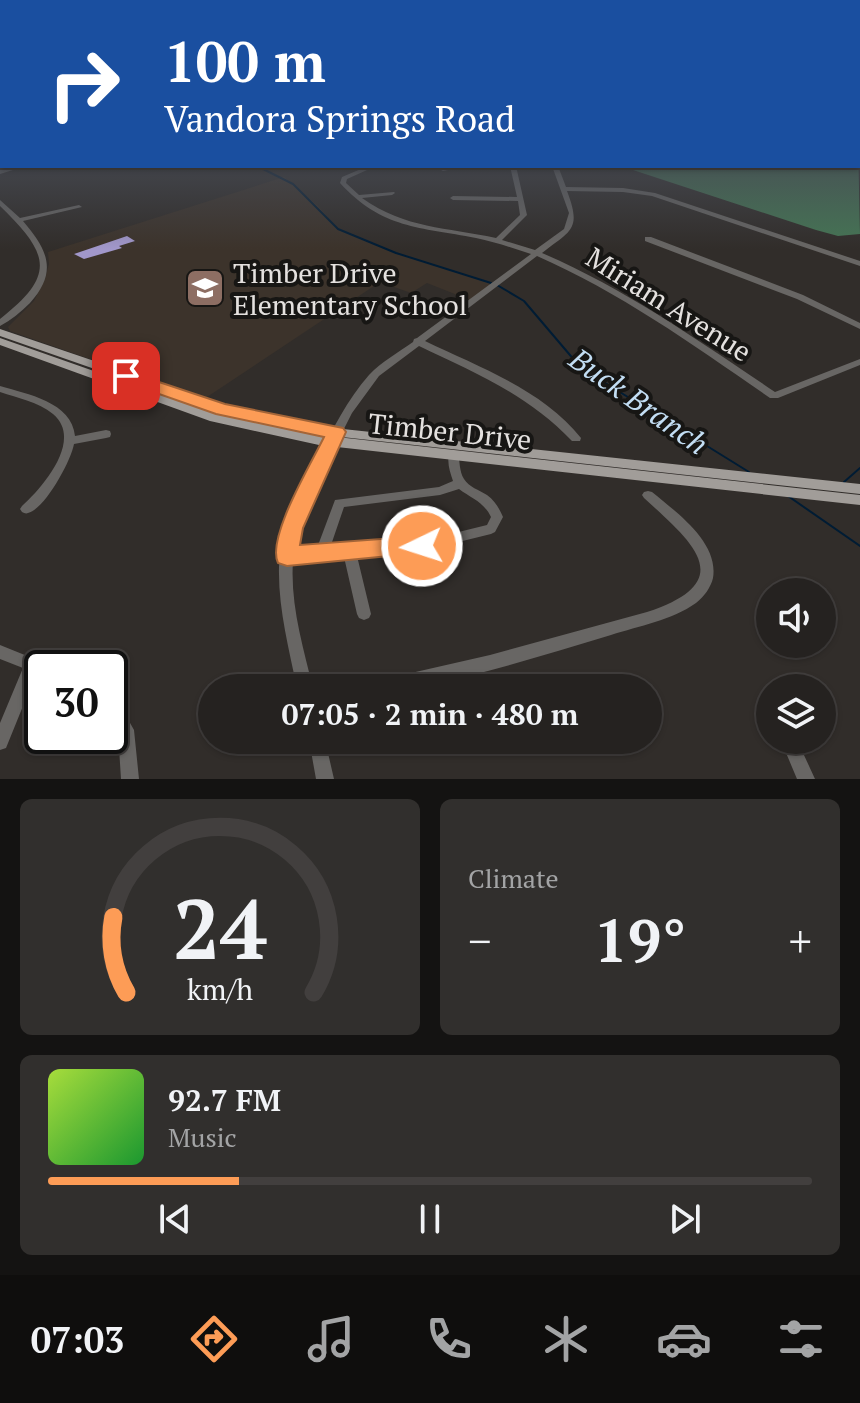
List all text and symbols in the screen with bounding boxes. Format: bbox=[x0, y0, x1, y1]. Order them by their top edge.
text: 100 m bbox=[164, 24, 326, 98]
icon: right bbox=[32, 32, 136, 136]
text: Vandora Springs Road bbox=[164, 95, 515, 142]
street label: Miriam Avenue bbox=[579, 238, 759, 370]
place label: Timber Drive Elementary School bbox=[233, 254, 467, 323]
school or university icon: Timber Drive Elementary School bbox=[184, 267, 226, 309]
water label: Buck Branch bbox=[561, 338, 716, 463]
pin bbox=[92, 342, 160, 410]
icon: arrive bbox=[104, 354, 148, 398]
street label: Timber Drive bbox=[367, 404, 533, 458]
position arrow bbox=[380, 504, 464, 588]
map controls bbox=[756, 578, 836, 754]
button: sound bbox=[756, 578, 836, 658]
speed limit sign: 30 bbox=[24, 650, 128, 754]
button: layers bbox=[756, 674, 836, 754]
text: 07:05 · 2 min · 480 m bbox=[282, 694, 578, 734]
text: Climate bbox=[468, 861, 559, 895]
text: 24 bbox=[173, 873, 267, 983]
text: 19° bbox=[594, 900, 686, 979]
text: − bbox=[468, 911, 491, 970]
text: + bbox=[789, 911, 812, 970]
text: km/h bbox=[187, 970, 253, 1008]
text: 92.7 FM bbox=[168, 1080, 281, 1120]
text: Music bbox=[168, 1120, 237, 1154]
icon: previous bbox=[153, 1197, 197, 1241]
icon: pause bbox=[408, 1197, 452, 1241]
icon: next bbox=[663, 1197, 707, 1241]
icon: directions bbox=[186, 1311, 242, 1367]
icon: music bbox=[303, 1311, 359, 1367]
icon: phone bbox=[421, 1311, 477, 1367]
icon: climate bbox=[538, 1311, 594, 1367]
icon: car bbox=[656, 1311, 712, 1367]
icon: filters bbox=[773, 1311, 829, 1367]
text: 07:03 bbox=[31, 1316, 124, 1363]

